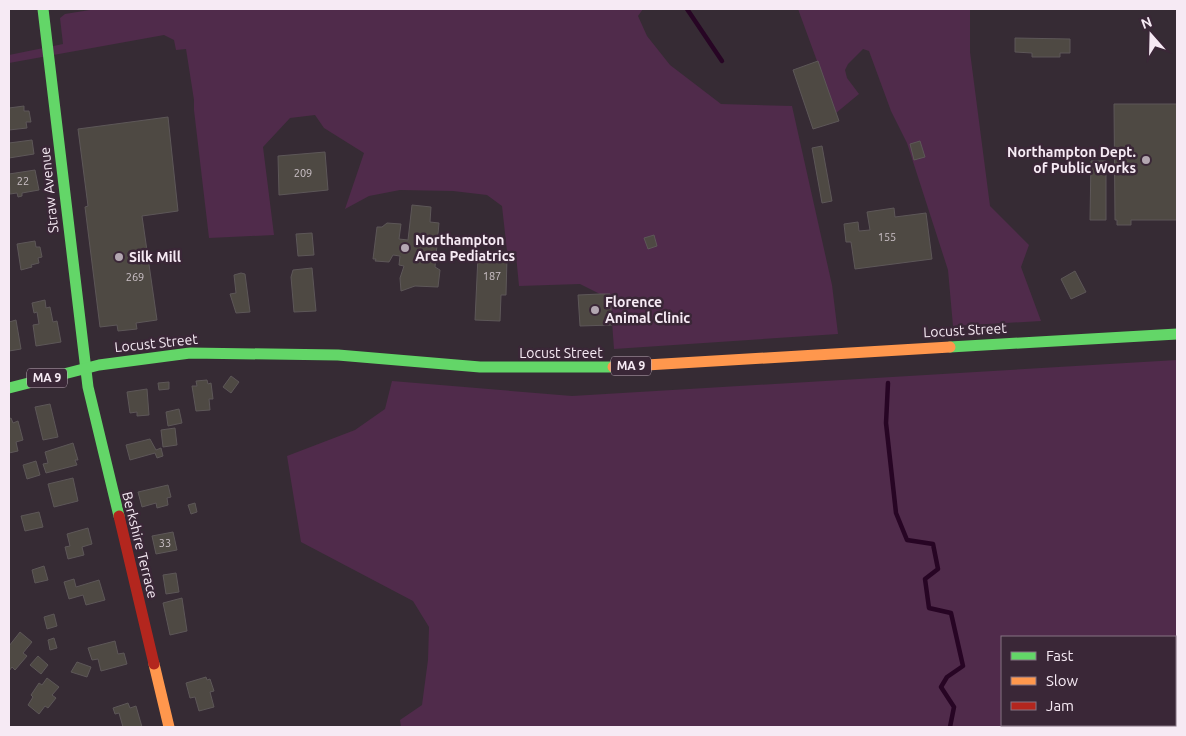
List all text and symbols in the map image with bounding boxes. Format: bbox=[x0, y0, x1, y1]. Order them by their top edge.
north arrow bbox=[1126, 10, 1176, 60]
text: N bbox=[1139, 13, 1154, 32]
place label: Northampton Dept. of Public Works bbox=[1007, 144, 1136, 176]
street label: Straw Avenue bbox=[37, 146, 61, 234]
marker: Northampton Dept. of Public Works bbox=[1140, 154, 1152, 166]
house number: 209 bbox=[294, 167, 312, 179]
house number: 22 bbox=[17, 175, 29, 187]
house number: 155 bbox=[878, 231, 896, 243]
place label: Northampton Area Pediatrics bbox=[415, 232, 516, 264]
marker: Northampton Area Pediatrics bbox=[399, 242, 411, 254]
place label: Silk Mill bbox=[129, 249, 181, 265]
marker: Silk Mill bbox=[113, 251, 125, 263]
house number: 187 bbox=[483, 270, 501, 282]
house number: 269 bbox=[126, 271, 144, 283]
place label: Florence Animal Clinic bbox=[605, 294, 690, 326]
marker: Florence Animal Clinic bbox=[589, 304, 601, 316]
street label: Locust Street bbox=[923, 320, 1008, 340]
street label: Locust Street bbox=[114, 331, 199, 355]
street label: Locust Street bbox=[519, 345, 603, 361]
road number: MA 9 bbox=[611, 356, 651, 376]
road number: MA 9 bbox=[27, 368, 67, 388]
street label: Berkshire Terrace bbox=[119, 490, 161, 600]
house number: 33 bbox=[159, 537, 171, 549]
legend bbox=[1001, 636, 1176, 726]
text: Fast bbox=[1046, 647, 1074, 664]
text: Slow bbox=[1046, 672, 1079, 689]
text: Jam bbox=[1046, 697, 1074, 714]

